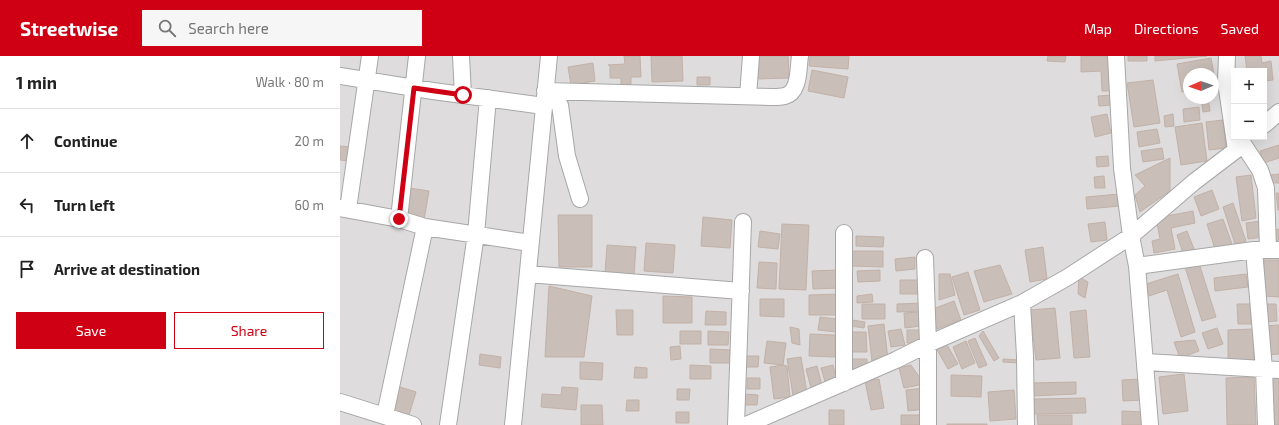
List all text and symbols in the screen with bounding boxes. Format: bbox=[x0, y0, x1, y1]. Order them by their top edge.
search box bbox=[142, 10, 422, 46]
text: Streetwise bbox=[20, 17, 118, 40]
icon: search bbox=[156, 17, 178, 39]
text: Search here bbox=[188, 19, 269, 37]
text: Map bbox=[1084, 20, 1112, 37]
text: Directions bbox=[1134, 20, 1199, 37]
text: Saved bbox=[1221, 20, 1259, 37]
north arrow bbox=[1183, 68, 1219, 104]
map controls bbox=[1231, 68, 1267, 140]
button: + bbox=[1231, 68, 1267, 104]
text: 1 min bbox=[16, 72, 57, 92]
text: Walk · 80 m bbox=[255, 74, 324, 90]
route start bbox=[454, 86, 472, 104]
button: − bbox=[1231, 104, 1267, 140]
icon: ahead bbox=[16, 130, 38, 152]
text: Continue bbox=[54, 132, 117, 150]
text: 20 m bbox=[295, 133, 324, 149]
icon: left bbox=[16, 194, 38, 216]
text: Turn left bbox=[54, 196, 115, 214]
text: 60 m bbox=[294, 197, 324, 213]
route end bbox=[390, 210, 408, 228]
icon: arrive bbox=[16, 258, 38, 280]
text: Arrive at destination bbox=[54, 260, 200, 278]
button: Save bbox=[16, 312, 166, 349]
button: Share bbox=[174, 312, 324, 349]

